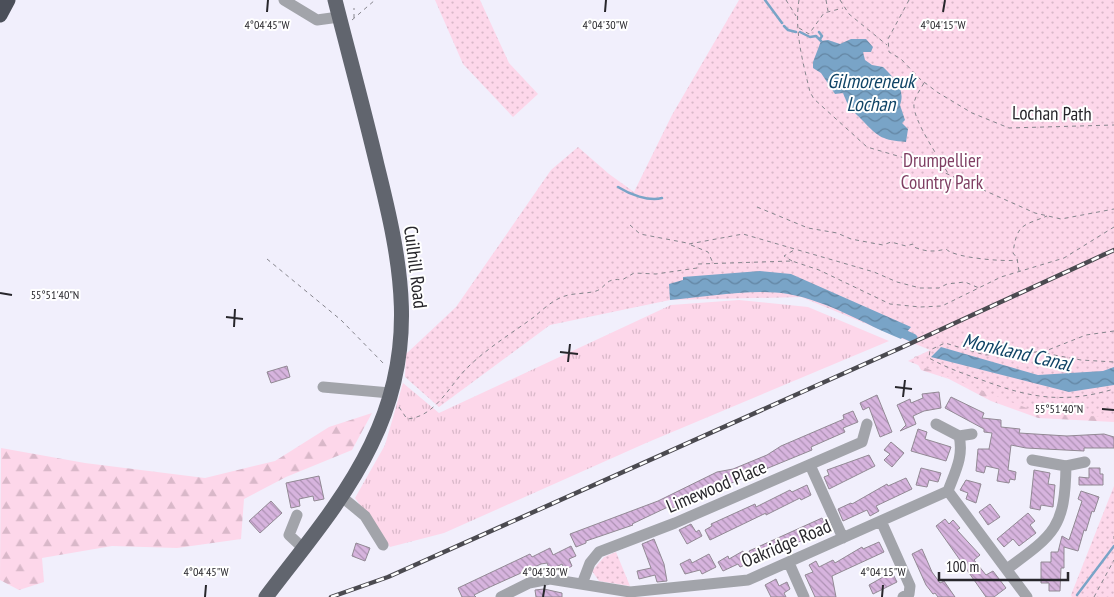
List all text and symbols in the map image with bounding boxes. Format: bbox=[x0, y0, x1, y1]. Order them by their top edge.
text: 4°04'45"W bbox=[244, 17, 290, 32]
text: 4°04'30"W bbox=[582, 17, 628, 32]
text: 4°04'15"W bbox=[920, 17, 966, 32]
water label: Gilmoreneuk Lochan bbox=[827, 68, 917, 117]
street label: Lochan Path bbox=[1012, 100, 1092, 126]
park label: Drumpellier Country Park bbox=[901, 148, 984, 194]
street label: Cuilhill Road bbox=[399, 224, 433, 310]
text: 55°51'40"N bbox=[31, 287, 79, 302]
water label: Monkland Canal bbox=[960, 327, 1076, 378]
text: 55°51'40"N bbox=[1035, 401, 1083, 416]
street label: Limewood Place bbox=[662, 454, 770, 518]
street label: Oakridge Road bbox=[737, 513, 835, 573]
scale bar bbox=[939, 550, 1068, 582]
text: 100 m bbox=[946, 557, 979, 576]
text: 4°04'45"W bbox=[183, 564, 229, 579]
text: 4°04'30"W bbox=[522, 564, 568, 579]
text: 4°04'15"W bbox=[860, 564, 906, 579]

